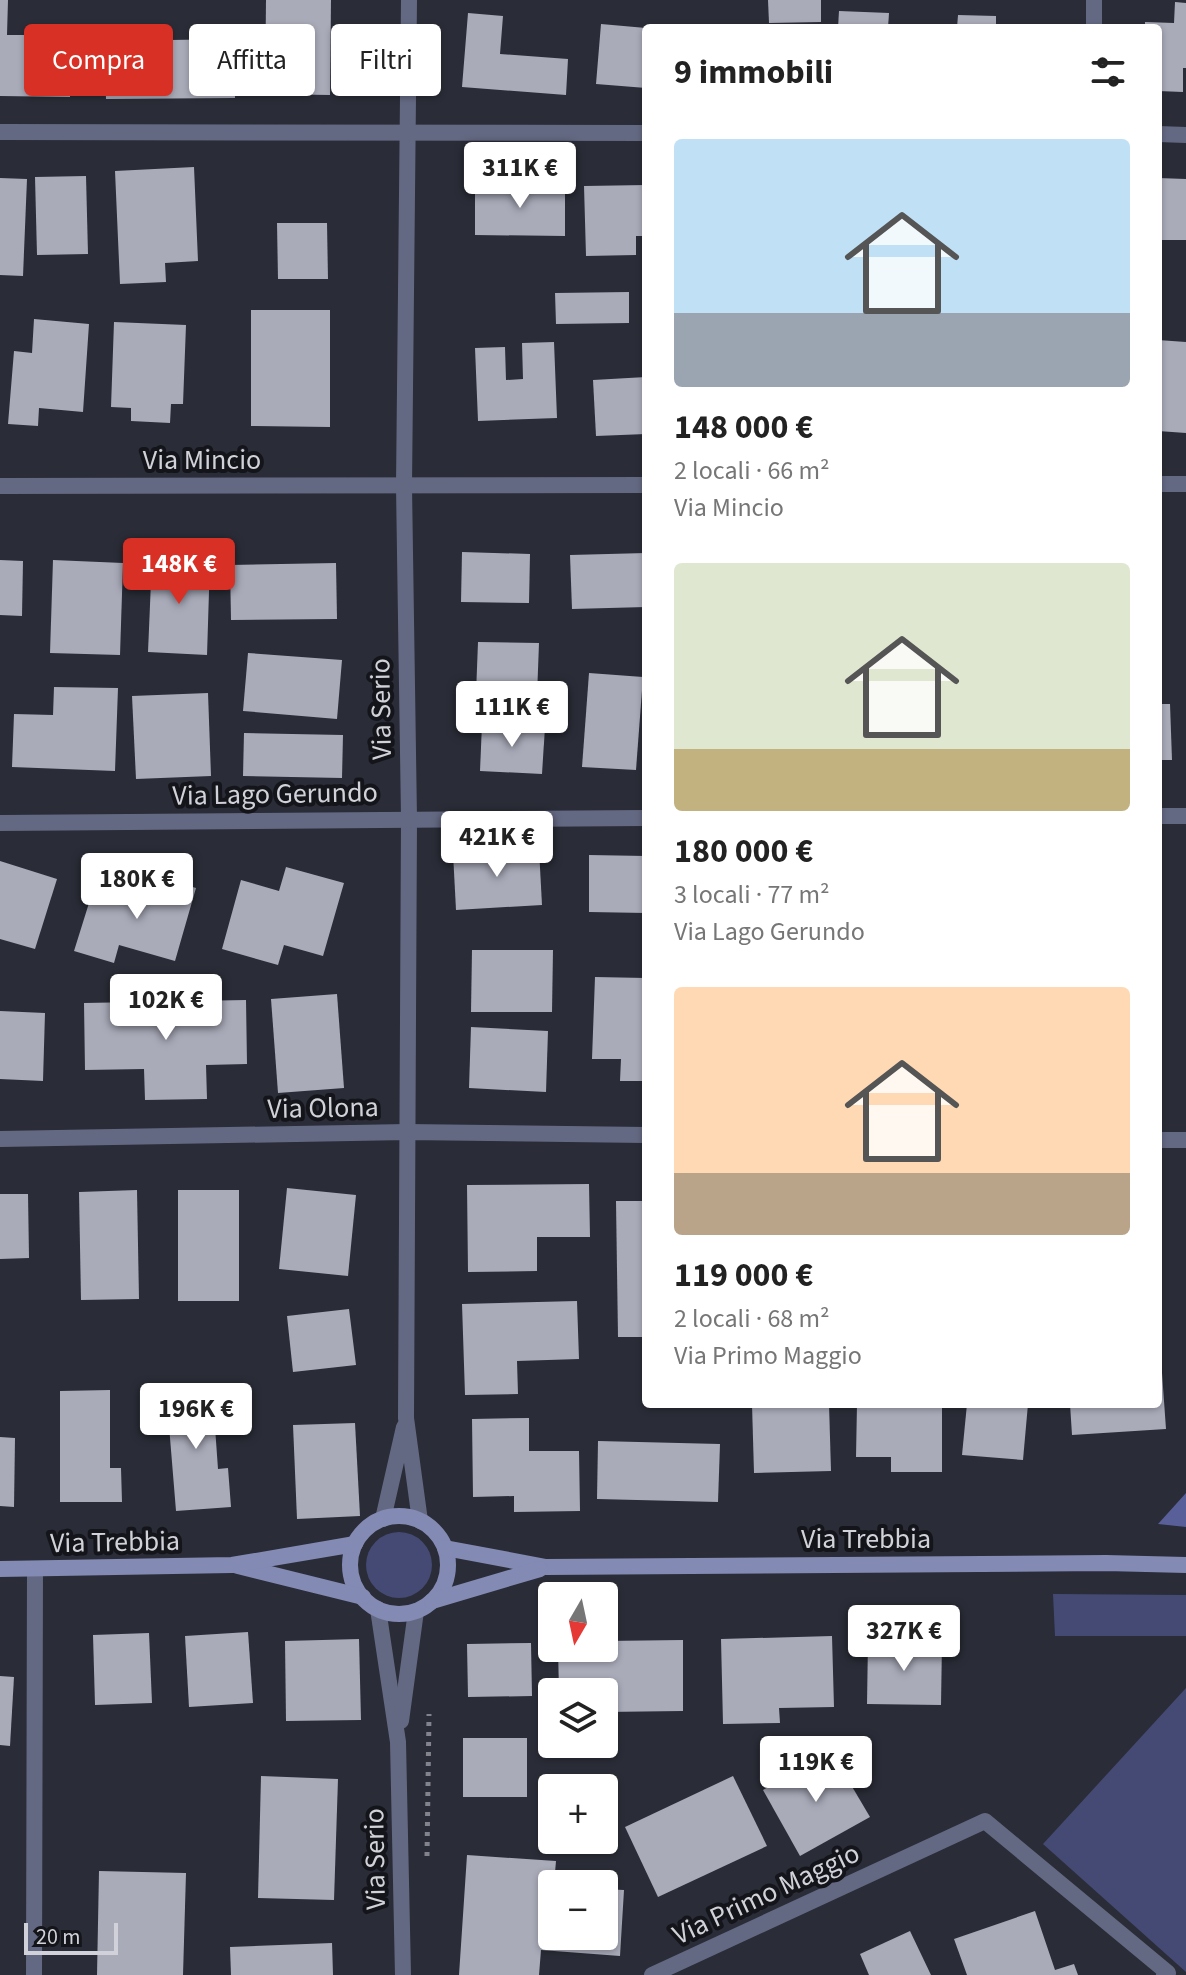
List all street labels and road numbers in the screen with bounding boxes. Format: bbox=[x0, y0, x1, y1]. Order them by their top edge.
street label: Via Mincio bbox=[143, 440, 261, 480]
street label: Via Serio bbox=[360, 658, 402, 760]
street label: Via Lago Gerundo bbox=[172, 772, 378, 816]
street label: Via Olona bbox=[267, 1087, 379, 1129]
street label: Via Trebbia bbox=[801, 1519, 931, 1559]
street label: Via Trebbia bbox=[50, 1521, 180, 1563]
street label: Via Serio bbox=[354, 1808, 396, 1910]
street label: Via Primo Maggio bbox=[666, 1833, 866, 1955]

